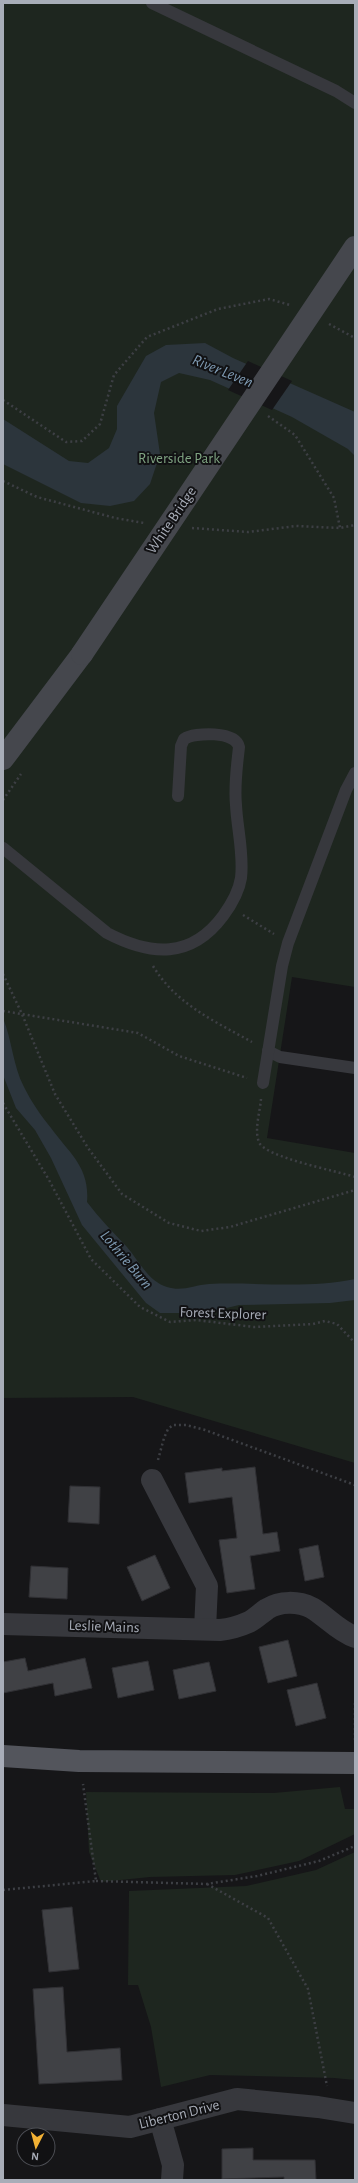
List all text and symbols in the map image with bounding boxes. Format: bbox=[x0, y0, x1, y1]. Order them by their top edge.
water label: River Leven bbox=[190, 352, 255, 390]
park label: Riverside Park bbox=[138, 451, 220, 466]
street label: White Bridge bbox=[144, 484, 199, 556]
water label: Lothrie Burn bbox=[97, 1227, 155, 1292]
street label: Forest Explorer bbox=[179, 1304, 267, 1323]
street label: Leslie Mains bbox=[68, 1618, 140, 1635]
street label: Liberton Drive bbox=[137, 2097, 221, 2132]
north arrow bbox=[16, 2127, 56, 2167]
text: N bbox=[31, 2151, 39, 2162]

